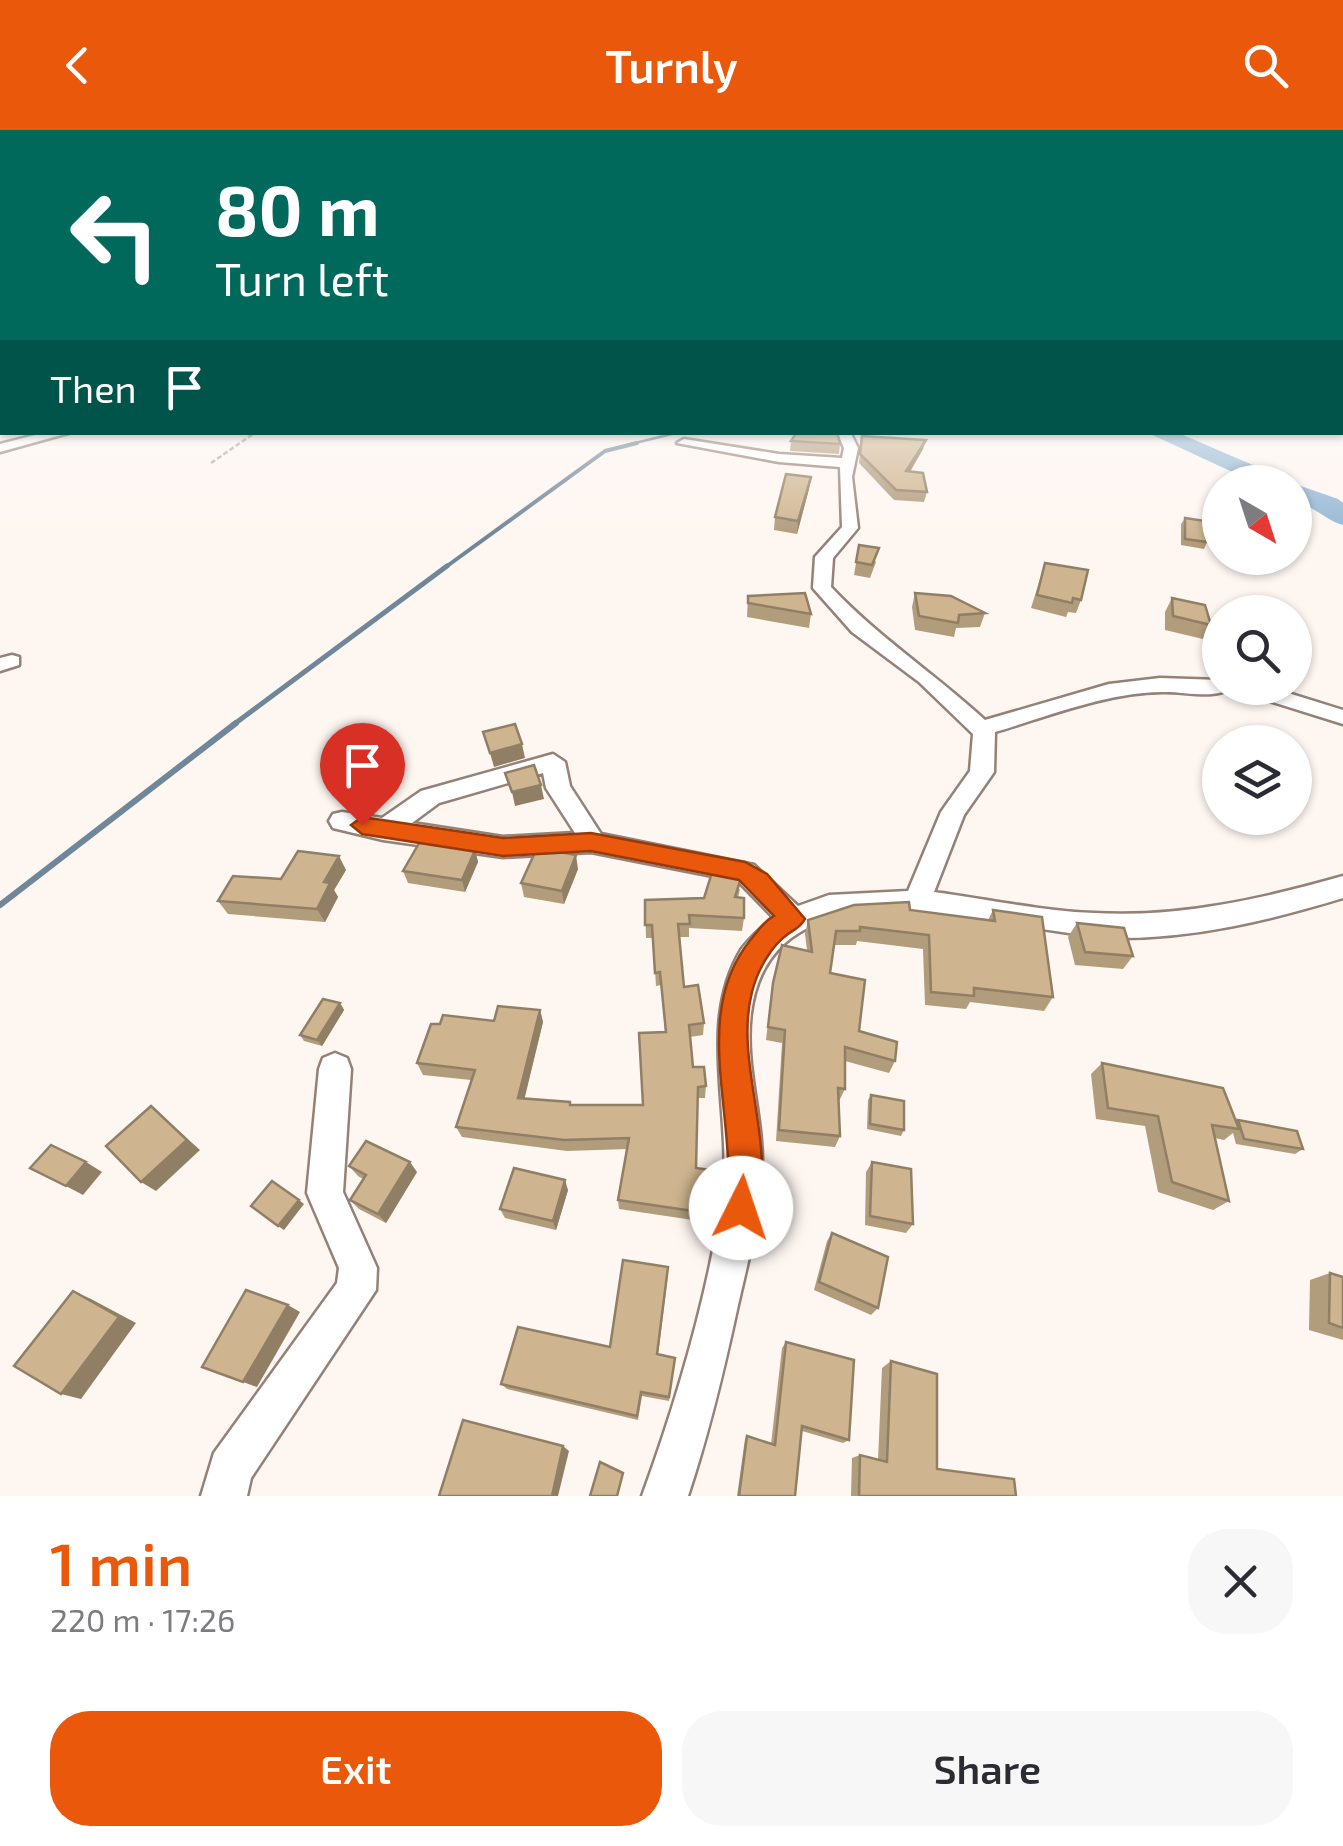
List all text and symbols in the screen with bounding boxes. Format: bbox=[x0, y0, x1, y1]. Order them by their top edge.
icon: back bbox=[50, 38, 105, 93]
text: Turnly bbox=[605, 38, 738, 92]
icon: search bbox=[1238, 38, 1293, 93]
text: 80 m bbox=[215, 166, 380, 250]
icon: left bbox=[50, 170, 180, 300]
text: Turn left bbox=[215, 251, 389, 305]
icon: arrive bbox=[157, 360, 212, 415]
text: Then bbox=[50, 365, 137, 411]
north arrow bbox=[1202, 465, 1312, 575]
map controls bbox=[1202, 465, 1312, 835]
button: search bbox=[1202, 595, 1312, 705]
pin bbox=[320, 723, 405, 826]
button: layers bbox=[1202, 725, 1312, 835]
icon: arrive bbox=[335, 738, 390, 793]
position arrow bbox=[689, 1156, 793, 1260]
text: 1 min bbox=[50, 1526, 192, 1598]
button: close bbox=[1188, 1529, 1293, 1634]
text: 220 m · 17:26 bbox=[50, 1600, 235, 1638]
button: Exit bbox=[50, 1711, 662, 1826]
button: Share bbox=[682, 1711, 1293, 1826]

